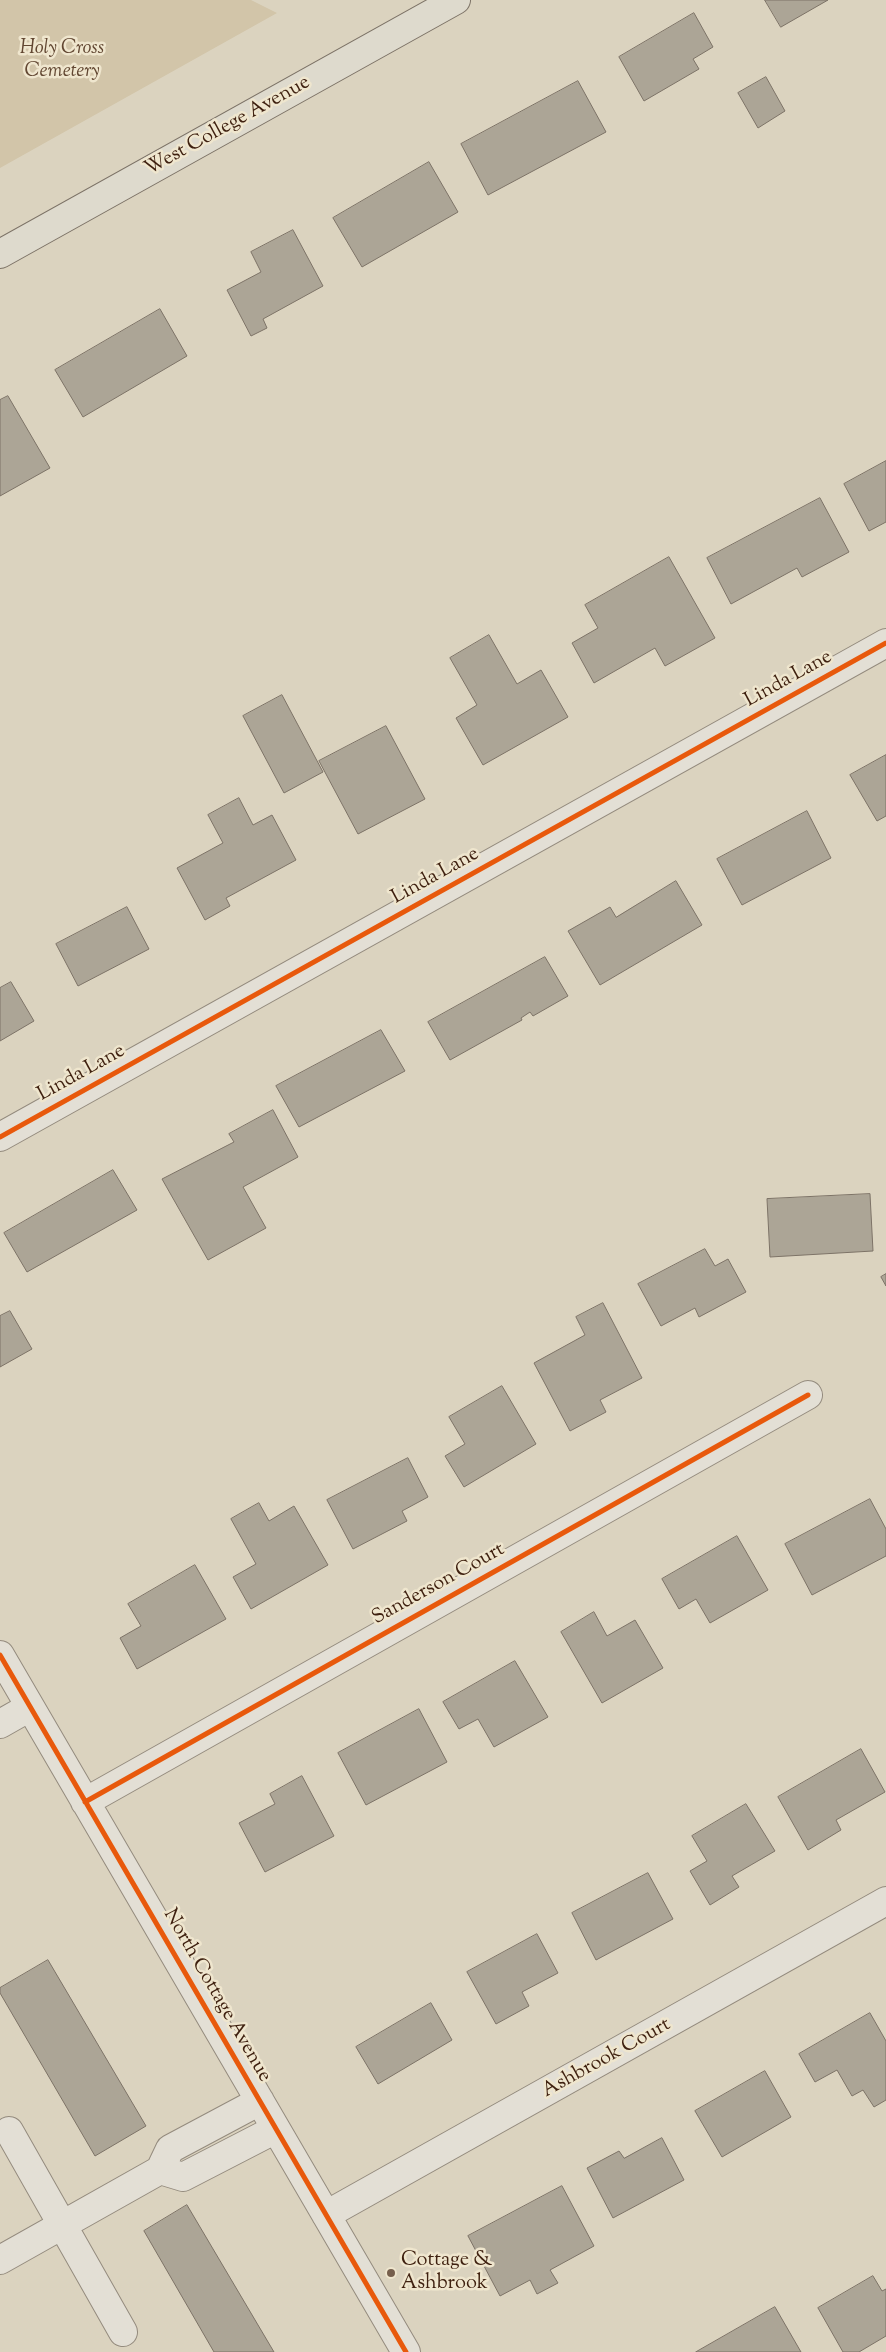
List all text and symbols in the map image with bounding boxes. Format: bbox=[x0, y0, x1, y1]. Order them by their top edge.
park label: Holy Cross Cemetery bbox=[20, 38, 104, 85]
street label: West College Avenue bbox=[141, 72, 315, 182]
street label: Linda Lane bbox=[741, 646, 837, 714]
street label: Linda Lane bbox=[388, 843, 484, 911]
street label: Linda Lane bbox=[34, 1040, 130, 1108]
street label: Sanderson Court bbox=[368, 1539, 510, 1631]
street label: North Cottage Avenue bbox=[157, 1905, 275, 2087]
street label: Ashbrook Court bbox=[538, 2014, 676, 2104]
place label: Cottage & Ashbrook bbox=[401, 2250, 492, 2297]
marker: Cottage & Ashbrook bbox=[385, 2267, 397, 2279]

